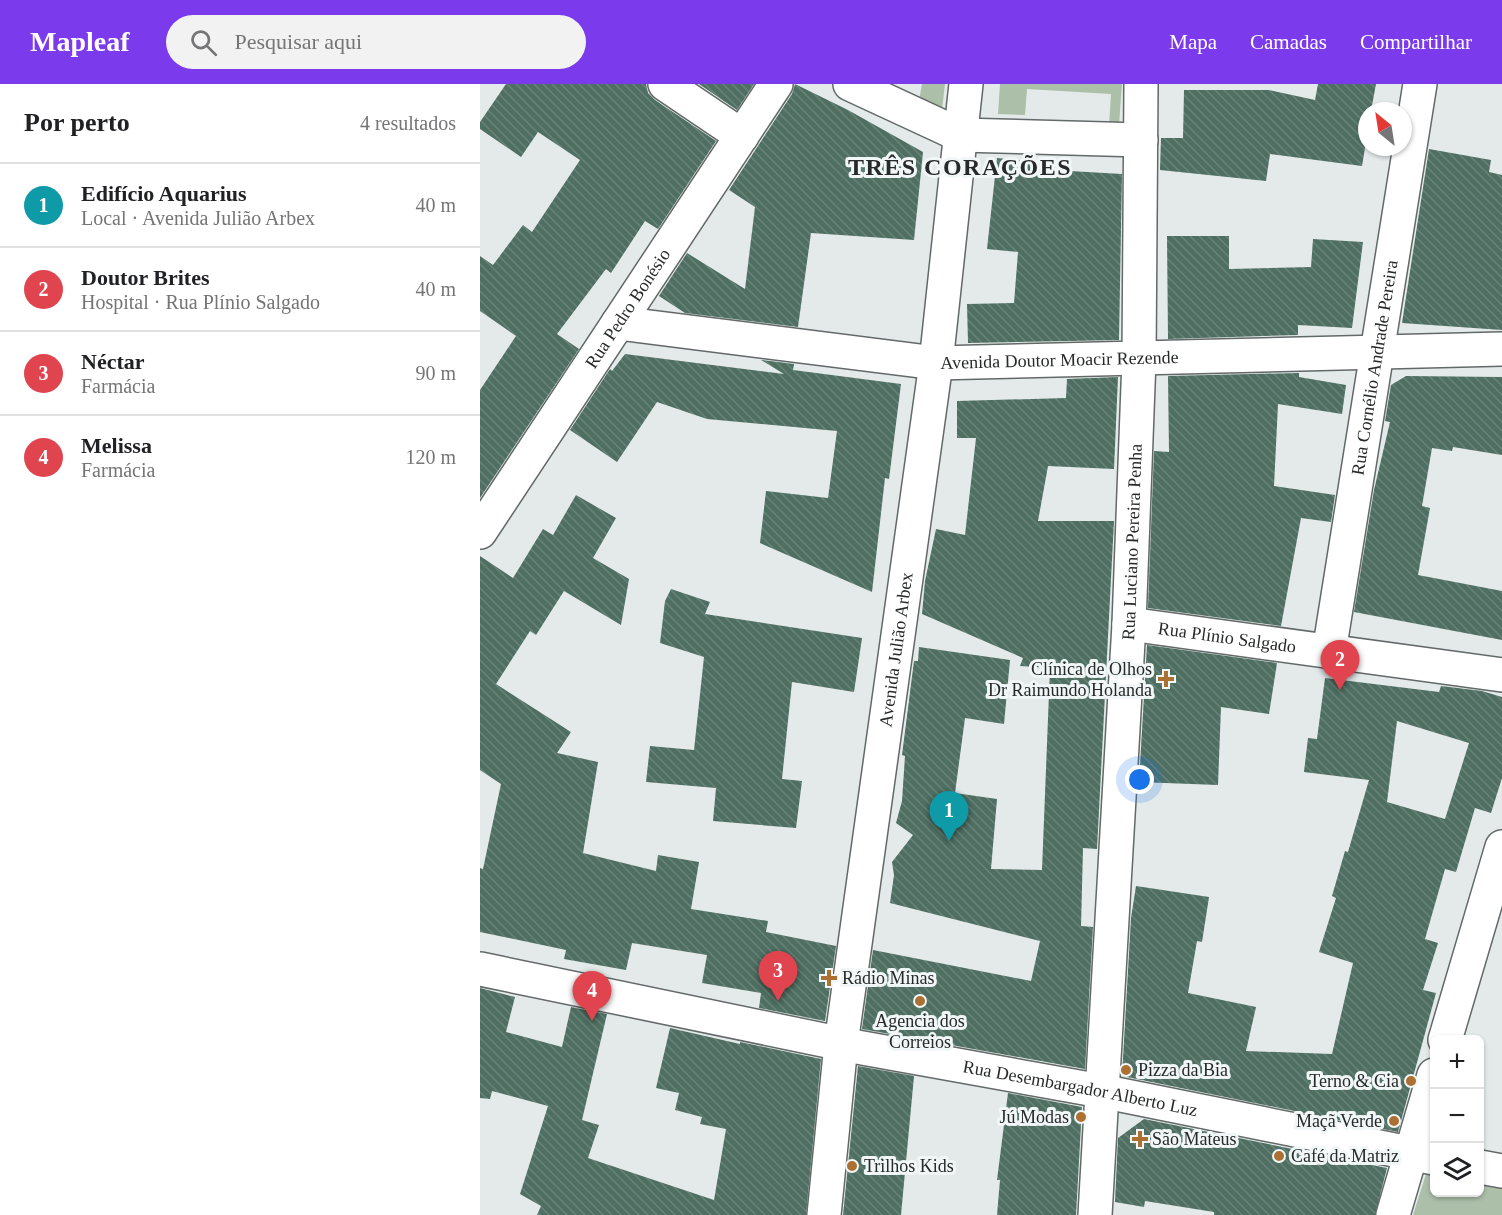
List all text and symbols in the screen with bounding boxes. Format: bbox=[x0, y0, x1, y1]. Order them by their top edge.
search box bbox=[166, 15, 586, 69]
text: Mapleaf bbox=[30, 26, 130, 57]
icon: search bbox=[187, 26, 220, 59]
text: Pesquisar aqui bbox=[235, 29, 362, 54]
text: Mapa bbox=[1169, 30, 1217, 54]
text: Camadas bbox=[1250, 30, 1327, 54]
text: Compartilhar bbox=[1360, 30, 1472, 54]
north arrow bbox=[1358, 102, 1412, 156]
text: Por perto bbox=[24, 108, 130, 137]
text: 4 resultados bbox=[360, 112, 456, 134]
district label: TRÊS CORAÇÕES bbox=[848, 154, 1072, 180]
text: Edifício Aquarius bbox=[81, 181, 247, 206]
text: 1 bbox=[39, 194, 49, 216]
text: 40 m bbox=[415, 194, 456, 216]
text: Local · Avenida Julião Arbex bbox=[81, 207, 315, 229]
street label: Rua Pedro Bonésio bbox=[581, 245, 674, 372]
street label: Rua Cornélio Andrade Pereira bbox=[1347, 259, 1402, 477]
text: Doutor Brites bbox=[81, 265, 210, 290]
text: 2 bbox=[39, 278, 49, 300]
text: 40 m bbox=[415, 278, 456, 300]
text: Hospital · Rua Plínio Salgado bbox=[81, 291, 320, 313]
street label: Avenida Doutor Moacir Rezende bbox=[940, 347, 1179, 373]
text: Néctar bbox=[81, 349, 145, 374]
text: 3 bbox=[39, 362, 49, 384]
text: 90 m bbox=[415, 362, 456, 384]
text: Farmácia bbox=[81, 375, 155, 397]
text: Melissa bbox=[81, 433, 152, 458]
street label: Rua Luciano Pereira Penha bbox=[1118, 443, 1146, 641]
text: 4 bbox=[39, 446, 49, 468]
text: 120 m bbox=[405, 446, 456, 468]
text: Farmácia bbox=[81, 459, 155, 481]
street label: Avenida Julião Arbex bbox=[875, 571, 917, 728]
street label: Rua Plínio Salgado bbox=[1157, 618, 1297, 657]
pin: 2 bbox=[1320, 640, 1360, 690]
place label: Clínica de Olhos Dr Raimundo Holanda bbox=[988, 659, 1152, 700]
marker: Clínica de Olhos Dr Raimundo Holanda bbox=[1157, 670, 1175, 688]
your location bbox=[1125, 765, 1154, 794]
pin: 1 bbox=[930, 792, 968, 841]
pin: 3 bbox=[758, 952, 798, 1001]
place label: Rádio Minas bbox=[842, 968, 935, 988]
marker: Rádio Minas bbox=[820, 969, 838, 987]
pin: 4 bbox=[572, 972, 612, 1021]
marker: Agencia dos Correios bbox=[913, 994, 927, 1008]
place label: Agencia dos Correios bbox=[875, 1011, 965, 1052]
map controls bbox=[1430, 1035, 1484, 1197]
button: + bbox=[1430, 1035, 1484, 1089]
street label: Rua Desembargador Alberto Luz bbox=[961, 1056, 1199, 1120]
place label: Pizza da Bia bbox=[1138, 1060, 1228, 1080]
marker: Pizza da Bia bbox=[1119, 1063, 1133, 1077]
place label: Terno & Cia bbox=[1309, 1071, 1399, 1091]
marker: Terno & Cia bbox=[1404, 1074, 1418, 1088]
button: − bbox=[1430, 1089, 1484, 1143]
place label: Jú Modas bbox=[999, 1107, 1069, 1127]
marker: Jú Modas bbox=[1074, 1110, 1088, 1124]
place label: Maçã Verde bbox=[1296, 1111, 1382, 1131]
marker: Maçã Verde bbox=[1387, 1114, 1401, 1128]
place label: São Mateus bbox=[1152, 1129, 1237, 1149]
marker: São Mateus bbox=[1133, 1132, 1147, 1146]
button: layers bbox=[1430, 1143, 1484, 1197]
place label: Café da Matriz bbox=[1291, 1146, 1399, 1166]
marker: Café da Matriz bbox=[1272, 1149, 1286, 1163]
place label: Trilhos Kids bbox=[864, 1156, 954, 1176]
marker: Trilhos Kids bbox=[845, 1159, 859, 1173]

